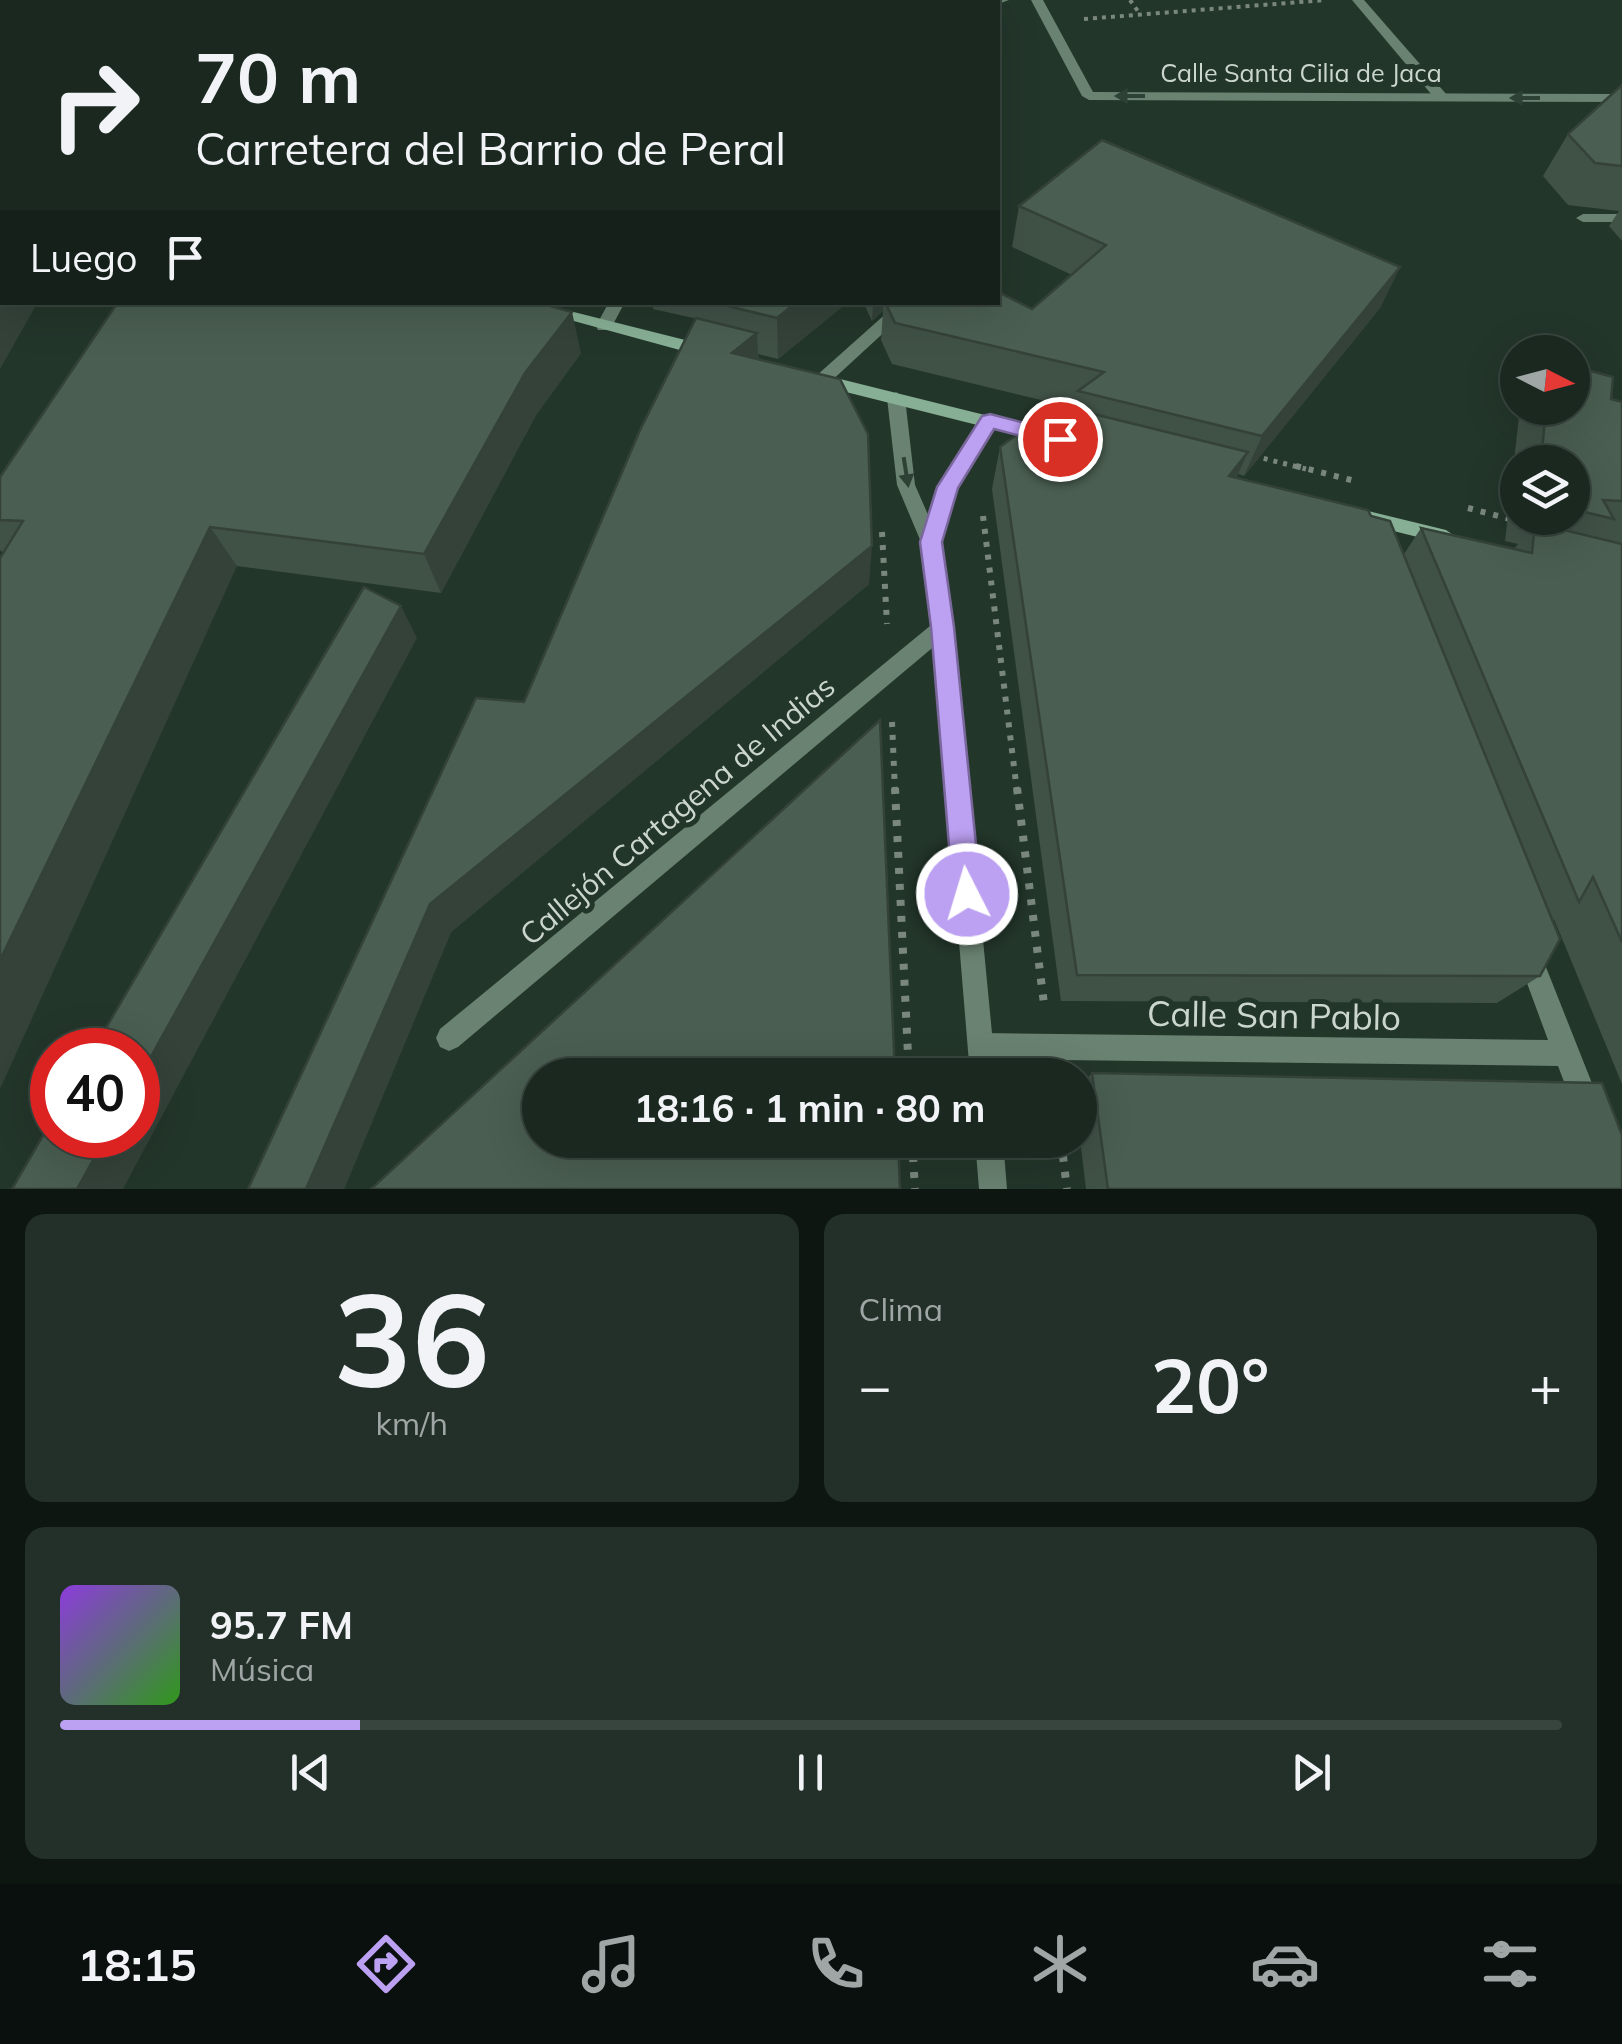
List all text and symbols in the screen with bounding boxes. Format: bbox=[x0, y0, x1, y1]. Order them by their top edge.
text: 70 m bbox=[195, 33, 361, 121]
icon: right bbox=[30, 40, 160, 170]
street label: Calle Santa Cilia de Jaca bbox=[1160, 57, 1442, 88]
one-way arrow bbox=[1113, 88, 1145, 104]
one-way arrow bbox=[1508, 90, 1540, 106]
text: Carretera del Barrio de Peral bbox=[195, 120, 786, 176]
icon: arrive bbox=[158, 230, 213, 285]
text: Luego bbox=[30, 234, 138, 282]
north arrow bbox=[1500, 335, 1590, 425]
map controls bbox=[1500, 335, 1590, 535]
pin bbox=[1018, 397, 1103, 482]
icon: arrive bbox=[1033, 412, 1088, 467]
button: layers bbox=[1500, 445, 1590, 535]
one-way arrow bbox=[898, 457, 914, 489]
street label: Callejón Cartagena de Indias bbox=[512, 667, 842, 953]
position arrow bbox=[915, 842, 1019, 946]
street label: Calle San Pablo bbox=[1147, 991, 1401, 1039]
speed limit sign: 40 bbox=[30, 1028, 160, 1158]
text: 18:16 · 1 min · 80 m bbox=[634, 1084, 985, 1132]
text: 36 bbox=[334, 1256, 490, 1420]
text: Clima bbox=[859, 1289, 943, 1329]
text: 20° bbox=[1151, 1338, 1269, 1432]
text: − bbox=[859, 1351, 892, 1420]
text: + bbox=[1529, 1351, 1562, 1420]
text: km/h bbox=[376, 1403, 448, 1443]
text: 95.7 FM bbox=[210, 1601, 353, 1649]
text: Música bbox=[210, 1649, 314, 1689]
icon: previous bbox=[283, 1745, 338, 1800]
icon: pause bbox=[783, 1745, 838, 1800]
icon: next bbox=[1284, 1745, 1339, 1800]
icon: directions bbox=[351, 1929, 421, 1999]
icon: music bbox=[576, 1929, 646, 1999]
icon: phone bbox=[801, 1929, 871, 1999]
icon: climate bbox=[1025, 1929, 1095, 1999]
icon: car bbox=[1250, 1929, 1320, 1999]
icon: filters bbox=[1475, 1929, 1545, 1999]
text: 18:15 bbox=[77, 1936, 197, 1992]

